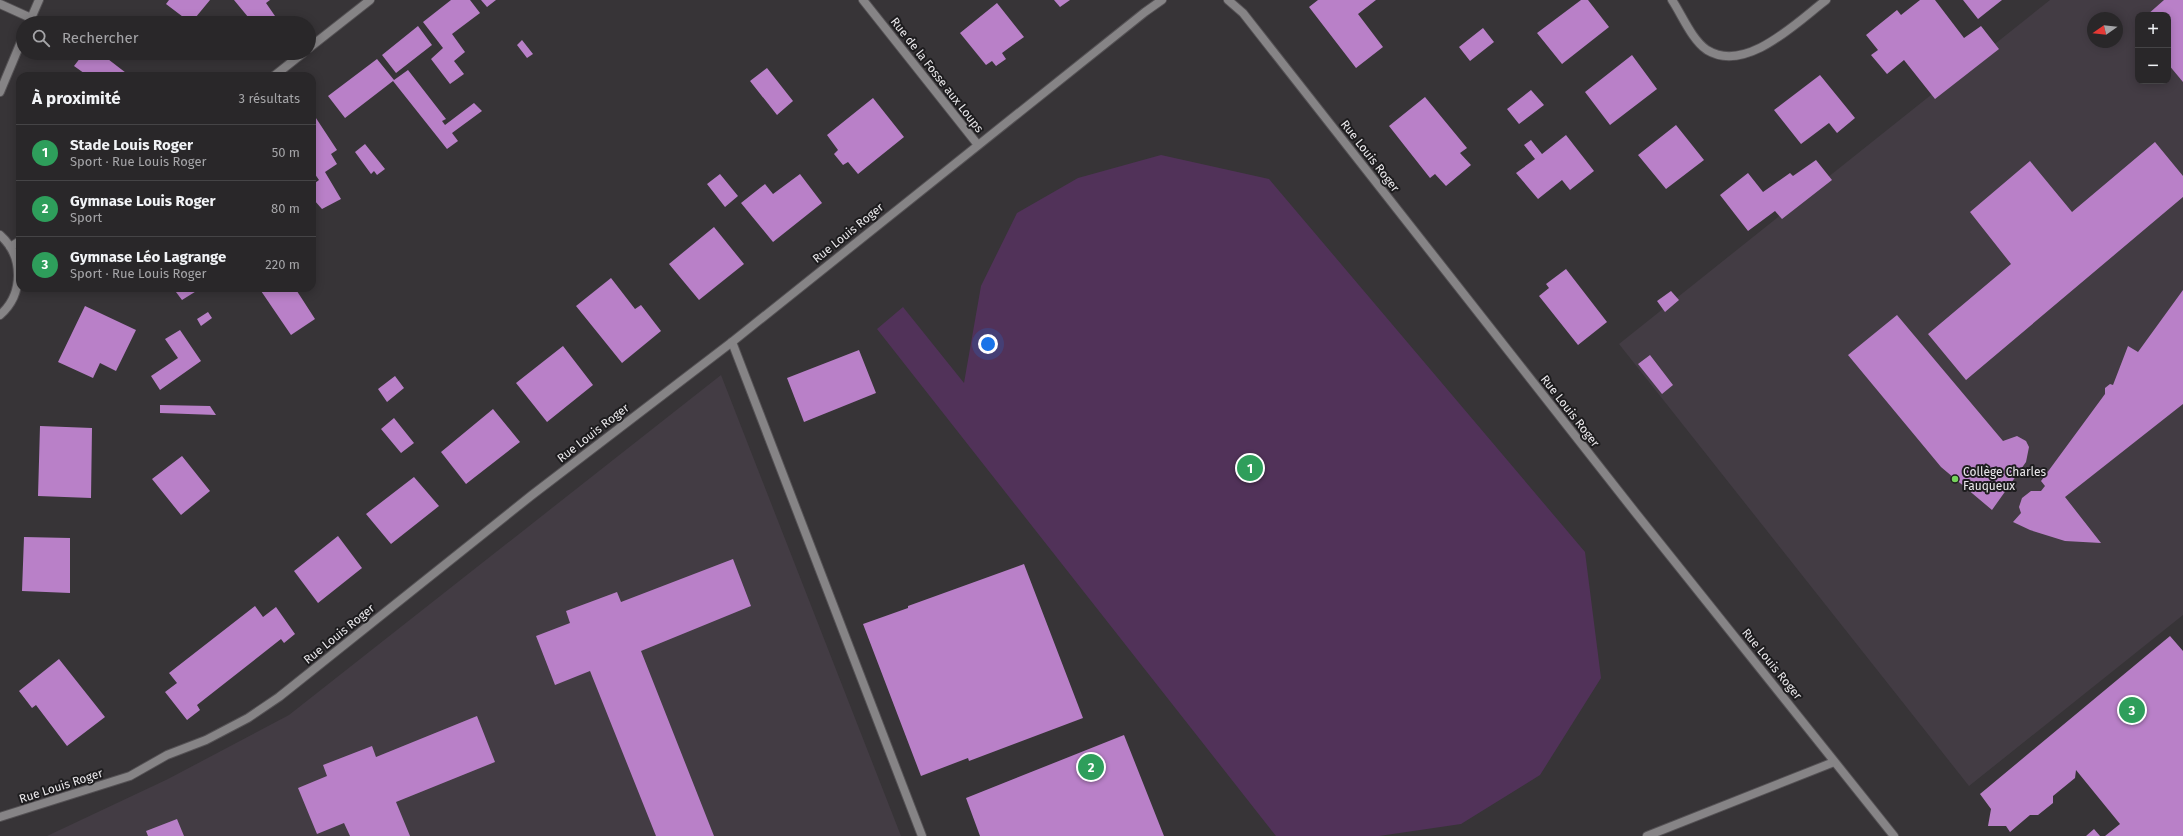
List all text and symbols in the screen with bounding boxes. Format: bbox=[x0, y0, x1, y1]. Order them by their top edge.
north arrow bbox=[2087, 12, 2123, 48]
map controls bbox=[2135, 12, 2171, 84]
button: + bbox=[2135, 12, 2171, 48]
street label: Rue de la Fosse aux Loups bbox=[888, 15, 987, 136]
search box bbox=[16, 16, 316, 60]
icon: search bbox=[30, 27, 52, 49]
text: Rechercher bbox=[62, 29, 138, 47]
button: − bbox=[2135, 48, 2171, 84]
text: À proximité bbox=[32, 88, 121, 109]
text: 3 résultats bbox=[238, 91, 300, 106]
street label: Rue Louis Roger bbox=[1338, 117, 1403, 195]
text: Stade Louis Roger bbox=[70, 136, 193, 154]
text: 1 bbox=[42, 145, 48, 160]
text: 50 m bbox=[272, 145, 300, 160]
text: Sport · Rue Louis Roger bbox=[70, 154, 207, 169]
text: Gymnase Louis Roger bbox=[70, 192, 216, 210]
street label: Rue Louis Roger bbox=[810, 200, 887, 266]
text: 2 bbox=[42, 201, 48, 216]
text: 80 m bbox=[271, 201, 300, 216]
text: Sport bbox=[70, 210, 102, 225]
text: Gymnase Léo Lagrange bbox=[70, 248, 226, 266]
text: 3 bbox=[42, 257, 48, 272]
text: 220 m bbox=[265, 257, 300, 272]
text: Sport · Rue Louis Roger bbox=[70, 266, 207, 281]
your location bbox=[978, 334, 998, 354]
street label: Rue Louis Roger bbox=[1538, 372, 1603, 450]
street label: Rue Louis Roger bbox=[554, 400, 632, 465]
pin: 1 bbox=[1237, 453, 1263, 483]
place label: Collège Charles Fauqueux bbox=[1963, 465, 2047, 493]
marker: Collège Charles Fauqueux bbox=[1950, 474, 1960, 484]
street label: Rue Louis Roger bbox=[301, 601, 378, 667]
street label: Rue Louis Roger bbox=[1739, 626, 1805, 703]
pin: 3 bbox=[2119, 695, 2145, 725]
pin: 2 bbox=[1078, 752, 1104, 782]
street label: Rue Louis Roger bbox=[17, 766, 105, 806]

